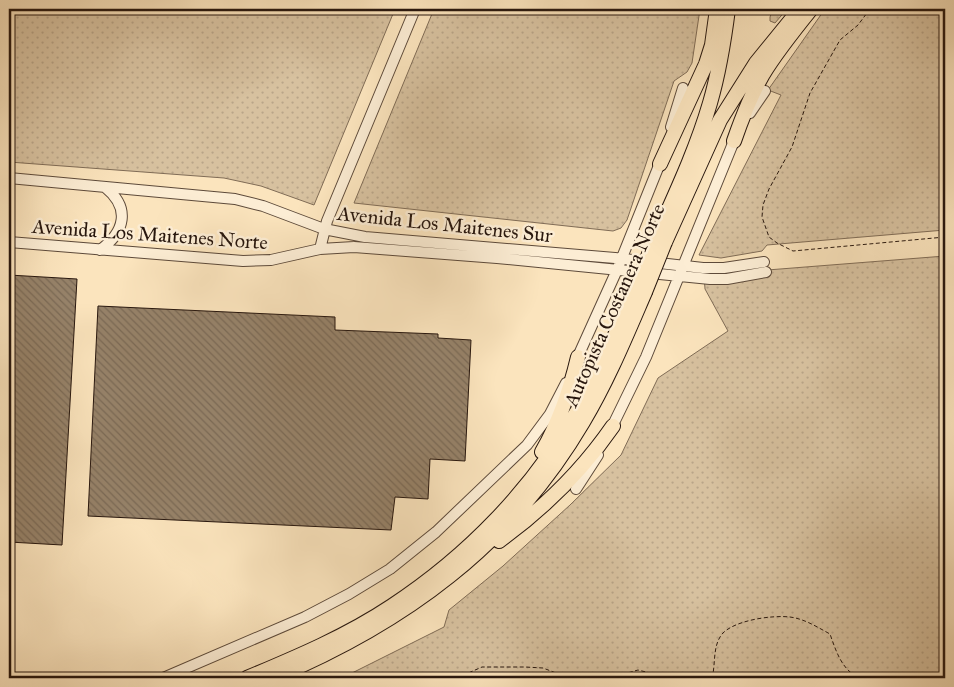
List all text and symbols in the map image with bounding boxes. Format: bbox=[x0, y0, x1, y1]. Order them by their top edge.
street label: Autopista Costanera Norte bbox=[558, 200, 670, 411]
street label: Avenida Los Maitenes Sur bbox=[335, 201, 554, 247]
street label: Avenida Los Maitenes Norte bbox=[30, 214, 269, 254]

